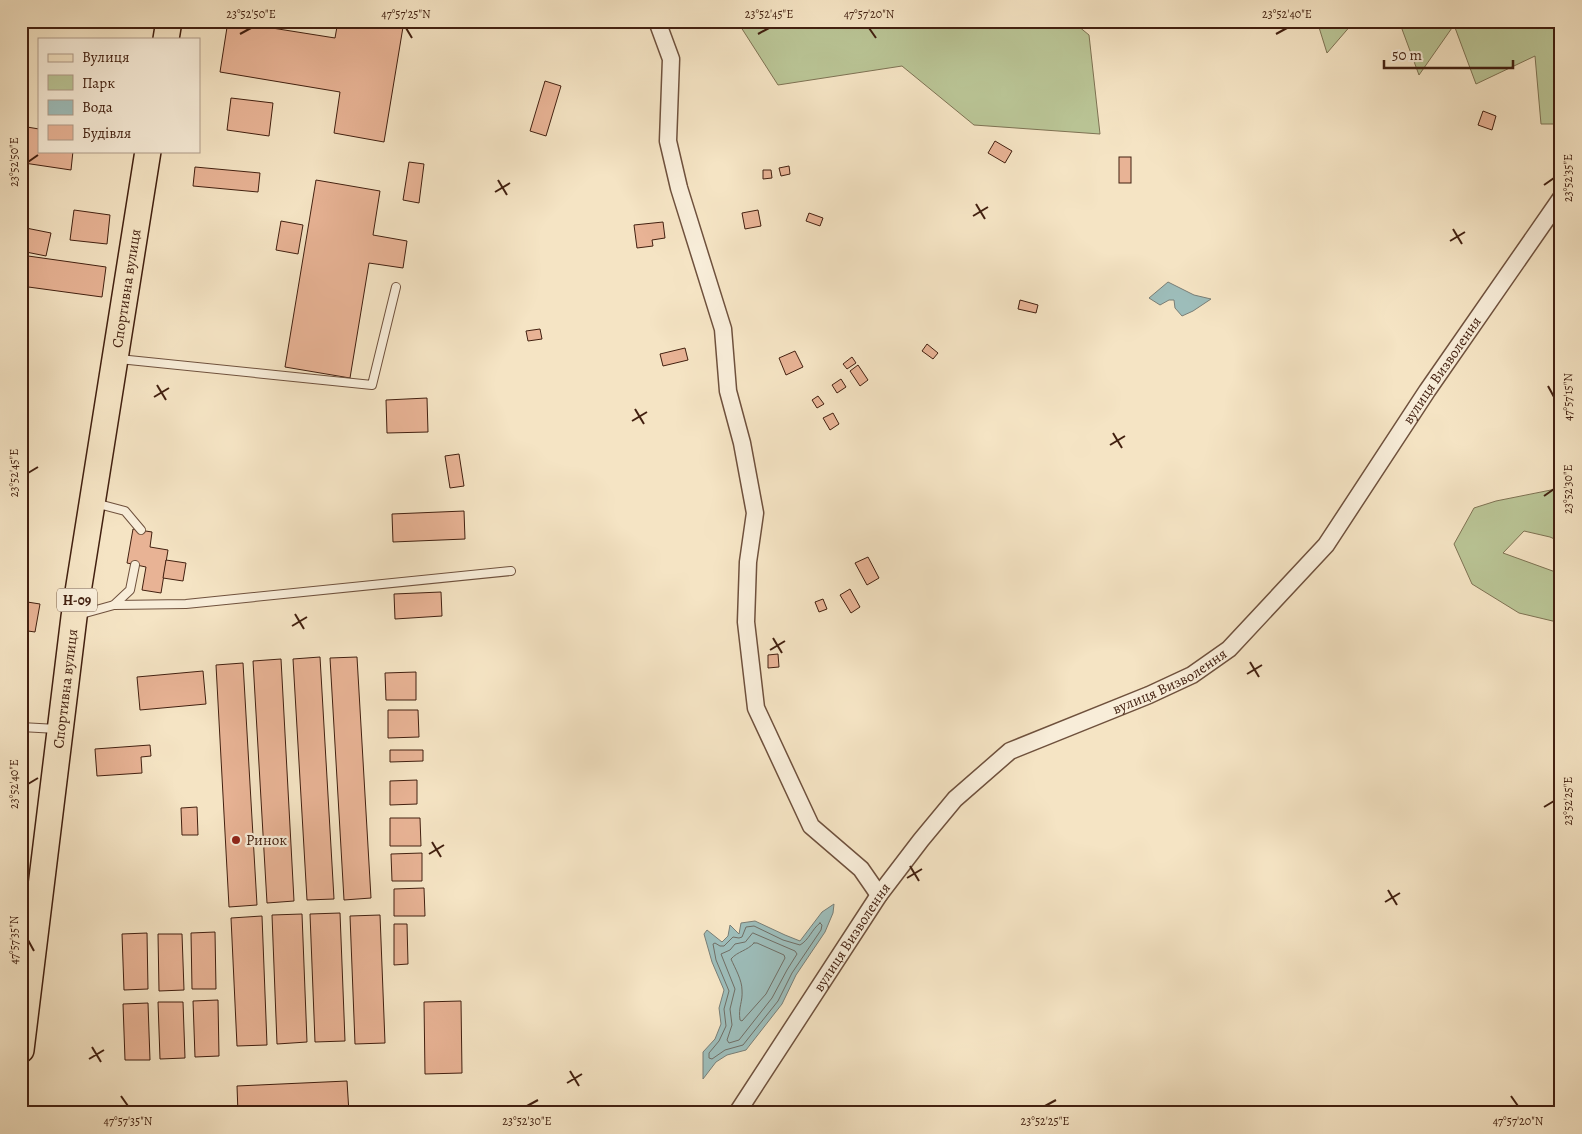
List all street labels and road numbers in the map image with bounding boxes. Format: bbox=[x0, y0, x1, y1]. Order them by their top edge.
street label: Спортивна вулиця bbox=[107, 227, 145, 349]
street label: вулиця Визволення bbox=[1398, 312, 1486, 428]
road number: Н-09 bbox=[57, 588, 97, 612]
street label: Спортивна вулиця bbox=[48, 628, 82, 750]
street label: вулиця Визволення bbox=[1109, 644, 1231, 719]
street label: вулиця Визволення bbox=[809, 878, 895, 996]

